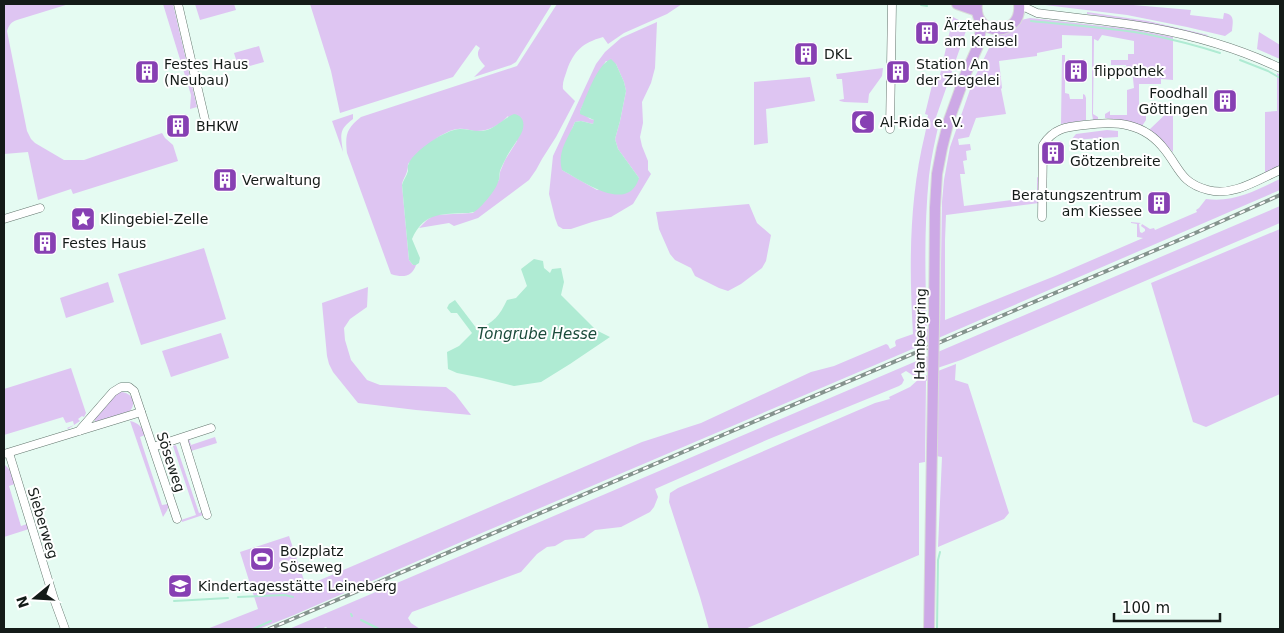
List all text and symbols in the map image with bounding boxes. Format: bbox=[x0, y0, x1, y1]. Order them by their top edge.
place label: Ärztehaus am Kreisel bbox=[944, 16, 1018, 49]
building icon: Ärztehaus am Kreisel bbox=[914, 20, 940, 46]
building icon: DKL bbox=[793, 41, 819, 67]
place label: DKL bbox=[824, 46, 852, 62]
place label: Festes Haus (Neubau) bbox=[164, 56, 248, 88]
place label: Station An der Ziegelei bbox=[916, 56, 1000, 88]
building icon: flippothek bbox=[1063, 58, 1089, 84]
building icon: Festes Haus (Neubau) bbox=[134, 59, 160, 85]
building icon: Station An der Ziegelei bbox=[885, 59, 911, 85]
place label: flippothek bbox=[1094, 63, 1165, 79]
place label: Foodhall Göttingen bbox=[1138, 85, 1208, 117]
building icon: Foodhall Göttingen bbox=[1212, 88, 1238, 114]
mosque icon: Al-Rida e. V. bbox=[850, 109, 876, 135]
building icon: BHKW bbox=[165, 113, 191, 139]
place label: Al-Rida e. V. bbox=[880, 114, 964, 130]
place label: BHKW bbox=[196, 118, 239, 134]
place label: Station Götzenbreite bbox=[1070, 137, 1161, 169]
building icon: Station Götzenbreite bbox=[1040, 140, 1066, 166]
building icon: Verwaltung bbox=[212, 167, 238, 193]
place label: Verwaltung bbox=[242, 172, 321, 188]
place label: Beratungszentrum am Kiessee bbox=[1011, 187, 1142, 219]
building icon: Beratungszentrum am Kiessee bbox=[1146, 190, 1172, 216]
place icon: Klingebiel-Zelle bbox=[70, 206, 96, 232]
place label: Klingebiel-Zelle bbox=[100, 211, 208, 227]
building icon: Festes Haus bbox=[32, 230, 58, 256]
place label: Festes Haus bbox=[62, 235, 146, 251]
street label: Hambergring bbox=[911, 288, 929, 380]
water label: Tongrube Hesse bbox=[477, 325, 597, 343]
street label: Söseweg bbox=[154, 430, 188, 494]
street label: Sieberweg bbox=[25, 485, 61, 561]
place label: Bolzplatz Söseweg bbox=[280, 543, 344, 575]
sports icon: Bolzplatz Söseweg bbox=[249, 546, 275, 572]
north arrow bbox=[10, 573, 60, 623]
school or university icon: Kindertagesstätte Leineberg bbox=[167, 573, 193, 599]
place label: Kindertagesstätte Leineberg bbox=[198, 578, 397, 594]
scale bar bbox=[1114, 590, 1220, 622]
text: N bbox=[13, 594, 32, 610]
text: 100 m bbox=[1122, 599, 1170, 617]

